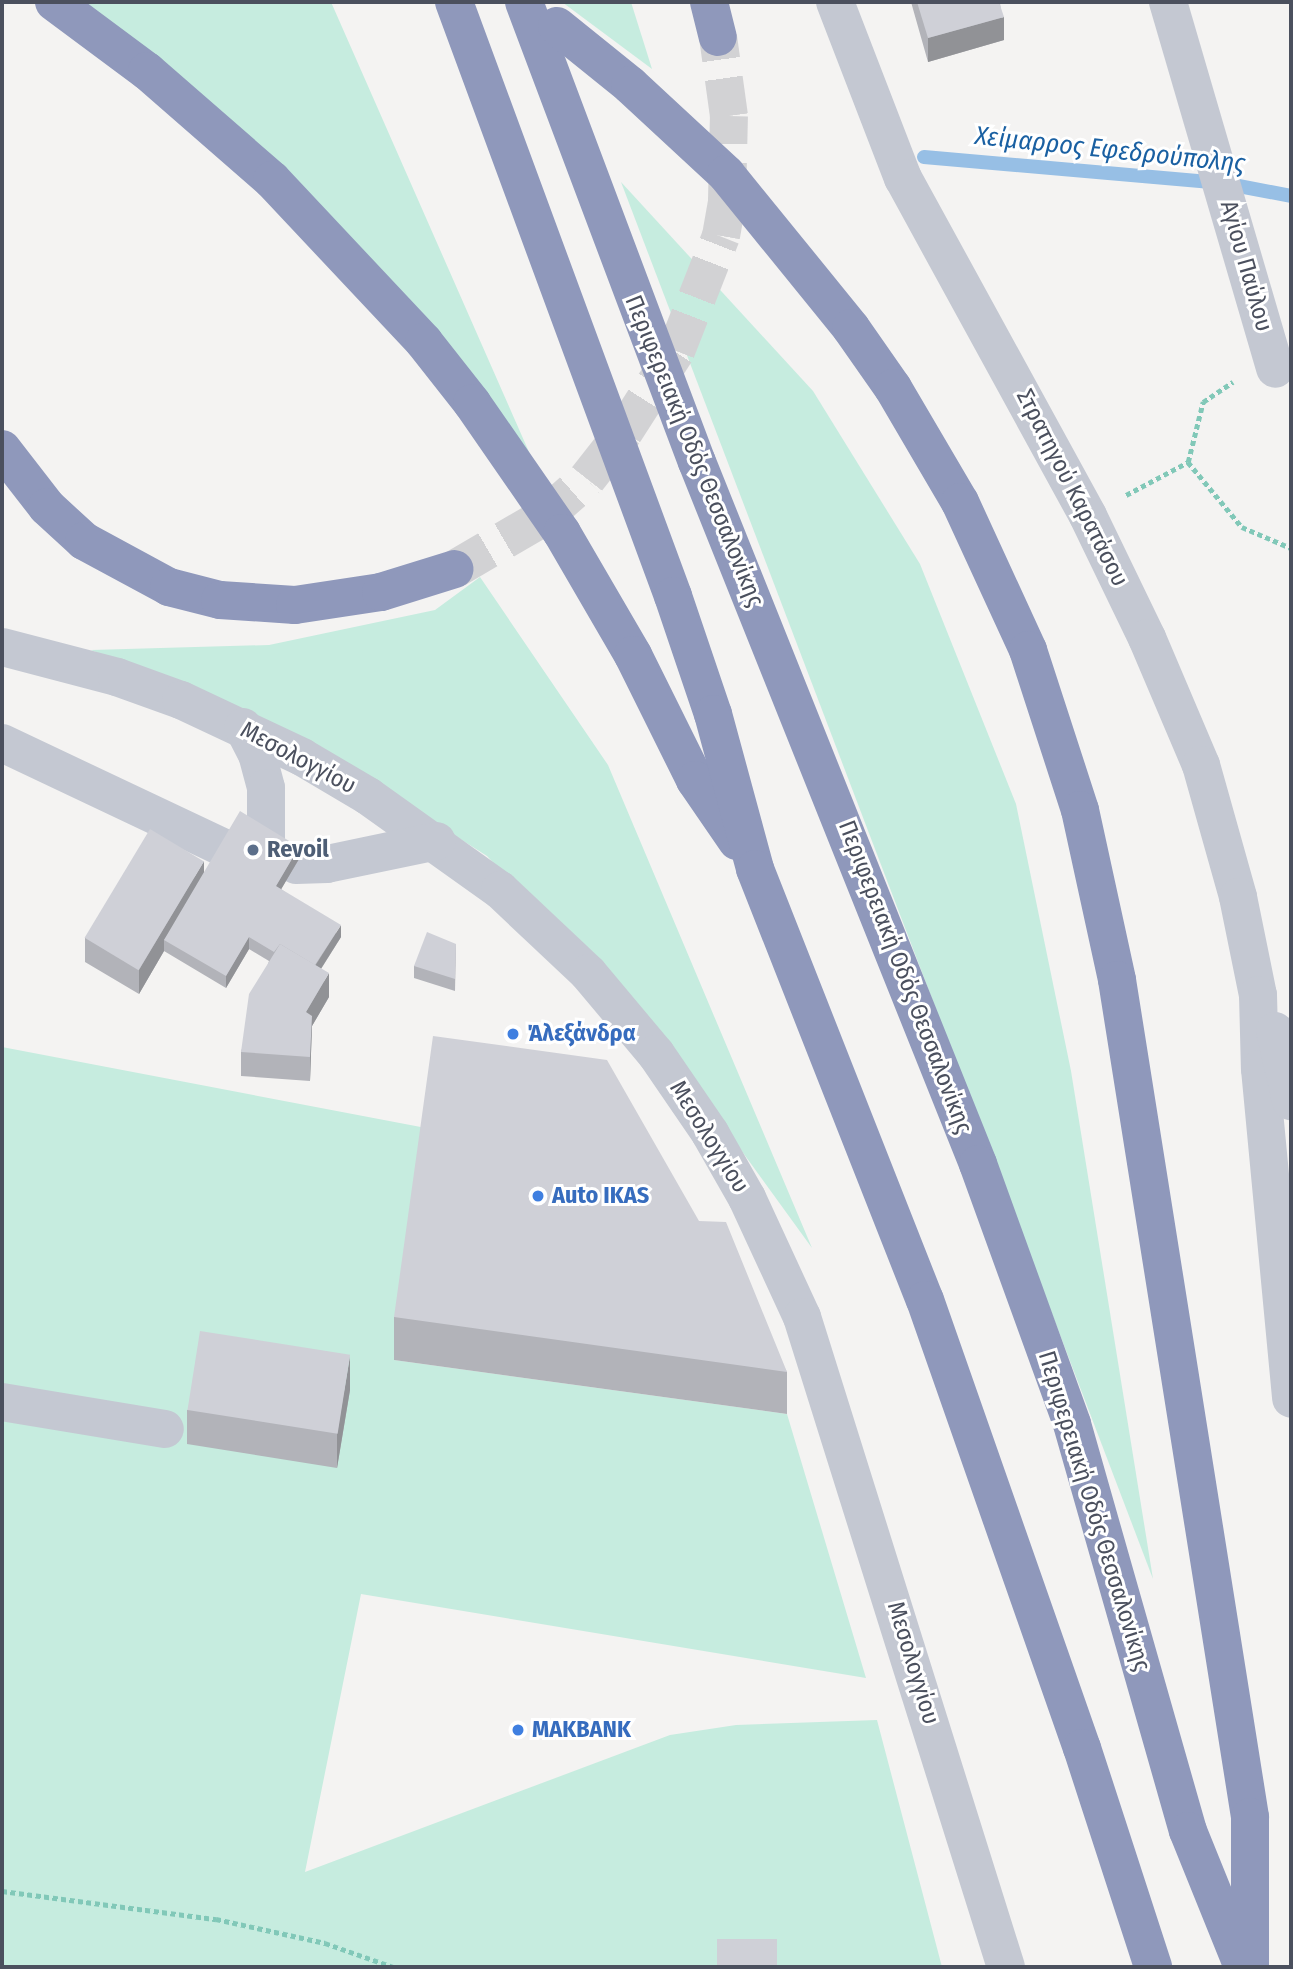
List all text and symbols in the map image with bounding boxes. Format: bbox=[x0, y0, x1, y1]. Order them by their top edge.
water label: Χείμαρρος Εφεδρούπολης bbox=[973, 120, 1247, 180]
street label: Αγίου Παύλου bbox=[1214, 197, 1278, 335]
street label: Περιφερειακή Οδός Θεσσαλονίκης bbox=[618, 291, 770, 611]
street label: Στρατηγού Καρατάσου bbox=[1010, 385, 1134, 591]
street label: Μεσολογγίου bbox=[235, 716, 361, 800]
street label: Περιφερειακή Οδός Θεσσαλονίκης bbox=[832, 816, 978, 1138]
place label: Revoil bbox=[267, 836, 329, 864]
marker: Revoil bbox=[245, 842, 261, 858]
place label: Άλεξάνδρα bbox=[527, 1020, 636, 1048]
marker: Άλεξάνδρα bbox=[505, 1026, 521, 1042]
street label: Μεσολογγίου bbox=[663, 1076, 755, 1198]
place label: Auto IKAS bbox=[552, 1182, 649, 1210]
marker: Auto IKAS bbox=[530, 1188, 546, 1204]
street label: Περιφερειακή Οδός Θεσσαλονίκης bbox=[1032, 1348, 1156, 1674]
street label: Μεσολογγίου bbox=[881, 1598, 945, 1728]
place label: MAKBANK bbox=[532, 1716, 631, 1744]
marker: MAKBANK bbox=[510, 1722, 526, 1738]

